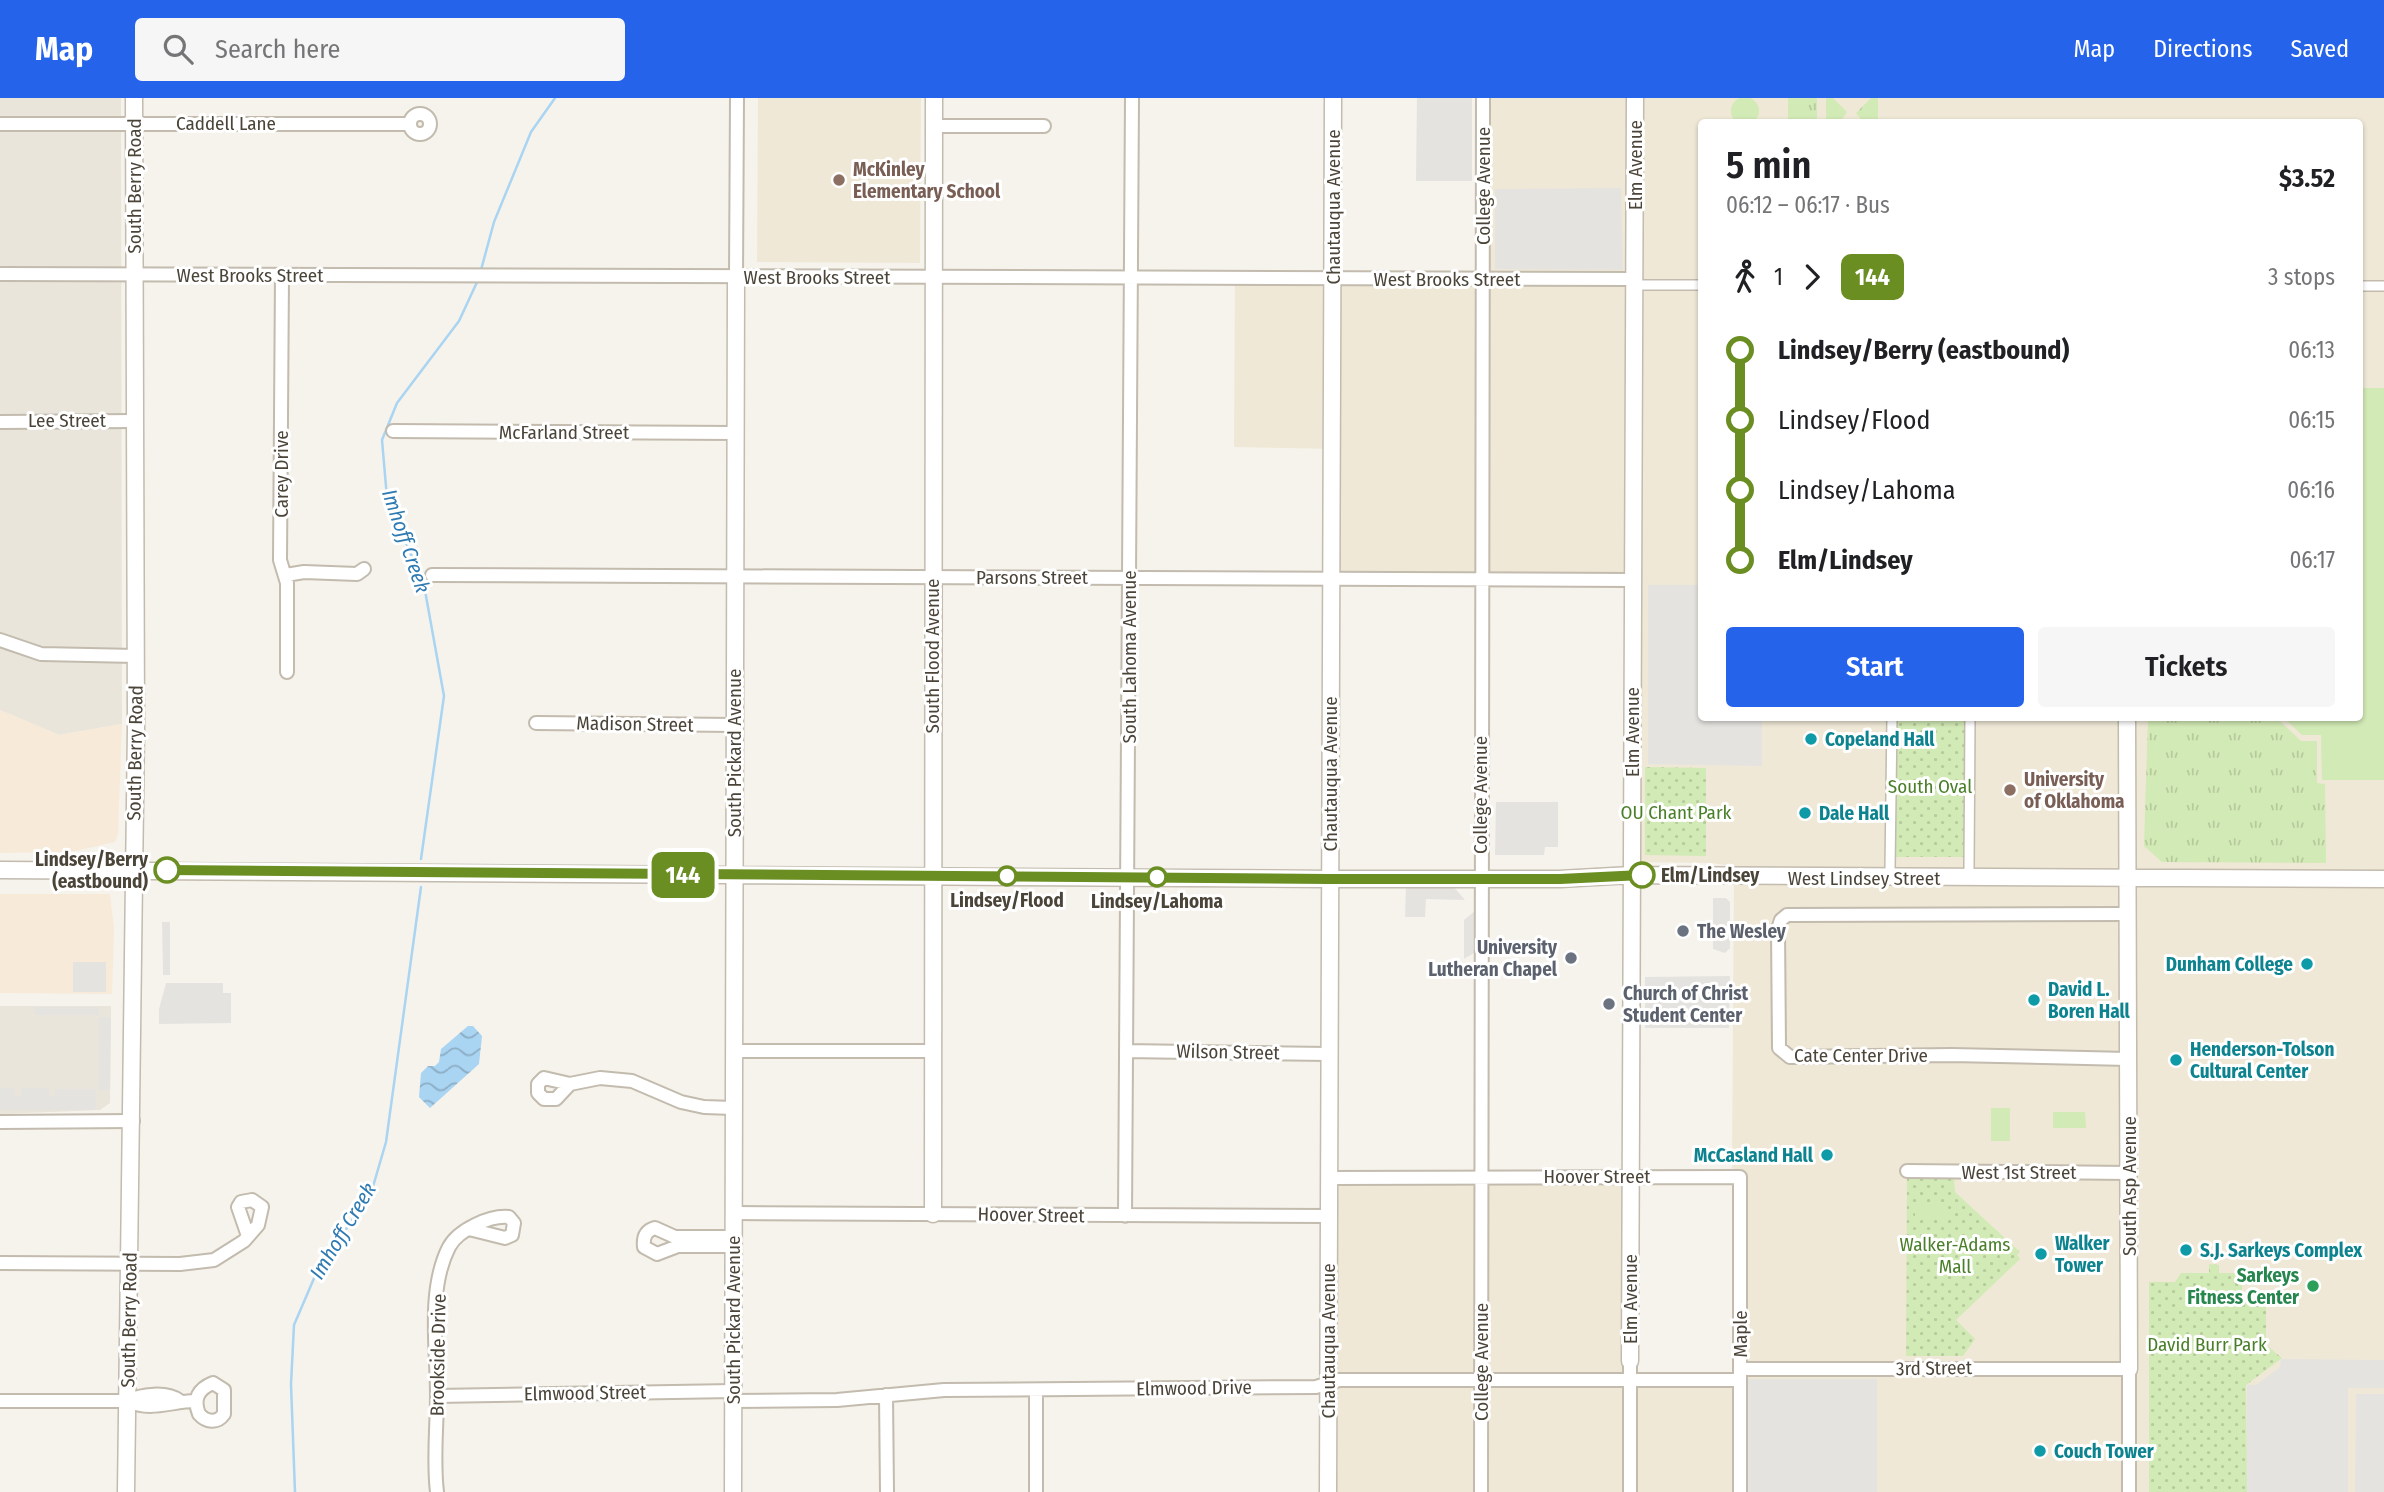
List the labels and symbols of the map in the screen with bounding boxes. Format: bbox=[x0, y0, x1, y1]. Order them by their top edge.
street label: Caddell Lane bbox=[176, 112, 276, 135]
street label: South Berry Road bbox=[123, 118, 146, 254]
street label: Elm Avenue bbox=[1624, 120, 1647, 210]
street label: College Avenue bbox=[1472, 127, 1495, 245]
street label: Chautauqua Avenue bbox=[1322, 129, 1345, 285]
place label: McKinley Elementary School bbox=[853, 158, 1001, 203]
marker: McKinley Elementary School bbox=[831, 172, 847, 188]
street label: West Brooks Street bbox=[177, 264, 324, 287]
street label: West Brooks Street bbox=[744, 266, 891, 289]
street label: West Brooks Street bbox=[1374, 268, 1521, 291]
street label: Lee Street bbox=[28, 409, 107, 432]
street label: McFarland Street bbox=[499, 421, 630, 444]
street label: Carey Drive bbox=[270, 430, 293, 518]
water label: Imhoff Creek bbox=[376, 486, 436, 596]
street label: Parsons Street bbox=[976, 566, 1089, 589]
street label: South Lahoma Avenue bbox=[1118, 570, 1141, 744]
street label: South Flood Avenue bbox=[921, 579, 944, 733]
street label: South Pickard Avenue bbox=[723, 669, 746, 837]
street label: South Berry Road bbox=[122, 685, 148, 821]
street label: Elm Avenue bbox=[1621, 687, 1644, 777]
street label: Chautauqua Avenue bbox=[1319, 696, 1342, 852]
street label: Madison Street bbox=[576, 711, 695, 737]
place label: Copeland Hall bbox=[1825, 728, 1935, 751]
marker: Copeland Hall bbox=[1803, 731, 1819, 747]
street label: College Avenue bbox=[1469, 736, 1492, 854]
place label: University of Oklahoma bbox=[2024, 768, 2125, 813]
park label: South Oval bbox=[1888, 775, 1972, 798]
marker: University of Oklahoma bbox=[2002, 782, 2018, 798]
park label: OU Chant Park bbox=[1621, 801, 1732, 824]
place label: Dale Hall bbox=[1819, 802, 1890, 825]
marker: Dale Hall bbox=[1797, 805, 1813, 821]
place label: Lindsey/Berry (eastbound) bbox=[35, 848, 149, 893]
line badge: 144 bbox=[643, 852, 723, 898]
marker: Lindsey/Berry (eastbound) bbox=[154, 857, 180, 883]
marker: Elm/Lindsey bbox=[1629, 862, 1655, 888]
place label: Elm/Lindsey bbox=[1661, 864, 1760, 887]
marker: Lindsey/Flood bbox=[997, 866, 1017, 886]
marker: Lindsey/Lahoma bbox=[1147, 867, 1167, 887]
street label: West Lindsey Street bbox=[1788, 867, 1941, 890]
place label: Lindsey/Flood bbox=[950, 889, 1064, 912]
place label: Lindsey/Lahoma bbox=[1091, 890, 1223, 913]
place label: The Wesley bbox=[1697, 920, 1787, 943]
marker: The Wesley bbox=[1675, 923, 1691, 939]
place label: University Lutheran Chapel bbox=[1428, 936, 1558, 981]
marker: University Lutheran Chapel bbox=[1563, 950, 1579, 966]
place label: Dunham College bbox=[2166, 953, 2293, 976]
marker: Dunham College bbox=[2299, 956, 2315, 972]
place label: David L. Boren Hall bbox=[2048, 978, 2131, 1023]
place label: Church of Christ Student Center bbox=[1623, 982, 1748, 1027]
marker: David L. Boren Hall bbox=[2026, 992, 2042, 1008]
marker: Church of Christ Student Center bbox=[1601, 996, 1617, 1012]
place label: Henderson-Tolson Cultural Center bbox=[2190, 1038, 2334, 1083]
street label: Wilson Street bbox=[1176, 1040, 1281, 1064]
street label: Cate Center Drive bbox=[1794, 1044, 1928, 1067]
marker: Henderson-Tolson Cultural Center bbox=[2168, 1052, 2184, 1068]
street label: South Asp Avenue bbox=[2118, 1116, 2141, 1256]
place label: McCasland Hall bbox=[1694, 1144, 1814, 1167]
marker: McCasland Hall bbox=[1819, 1147, 1835, 1163]
street label: West 1st Street bbox=[1961, 1161, 2077, 1184]
street label: Hoover Street bbox=[1543, 1165, 1651, 1188]
water label: Imhoff Creek bbox=[304, 1178, 382, 1284]
street label: Hoover Street bbox=[977, 1203, 1085, 1227]
place label: Walker Tower bbox=[2055, 1232, 2111, 1277]
park label: Walker-Adams Mall bbox=[1900, 1233, 2010, 1278]
street label: South Pickard Avenue bbox=[722, 1236, 745, 1404]
place label: S.J. Sarkeys Complex bbox=[2200, 1239, 2363, 1262]
marker: S.J. Sarkeys Complex bbox=[2178, 1242, 2194, 1258]
marker: Walker Tower bbox=[2033, 1246, 2049, 1262]
street label: South Berry Road bbox=[116, 1252, 142, 1388]
street label: Elm Avenue bbox=[1619, 1254, 1642, 1344]
street label: Chautauqua Avenue bbox=[1317, 1263, 1340, 1419]
place label: Sarkeys Fitness Center bbox=[2187, 1264, 2300, 1309]
marker: Sarkeys Fitness Center bbox=[2305, 1278, 2321, 1294]
street label: Brookside Drive bbox=[425, 1294, 451, 1416]
street label: College Avenue bbox=[1470, 1303, 1493, 1421]
street label: Maple bbox=[1729, 1310, 1752, 1358]
park label: David Burr Park bbox=[2147, 1333, 2267, 1356]
street label: 3rd Street bbox=[1896, 1356, 1973, 1380]
street label: Elmwood Drive bbox=[1136, 1375, 1252, 1401]
street label: Elmwood Street bbox=[524, 1380, 647, 1406]
place label: Couch Tower bbox=[2054, 1440, 2155, 1463]
marker: Couch Tower bbox=[2032, 1443, 2048, 1459]

